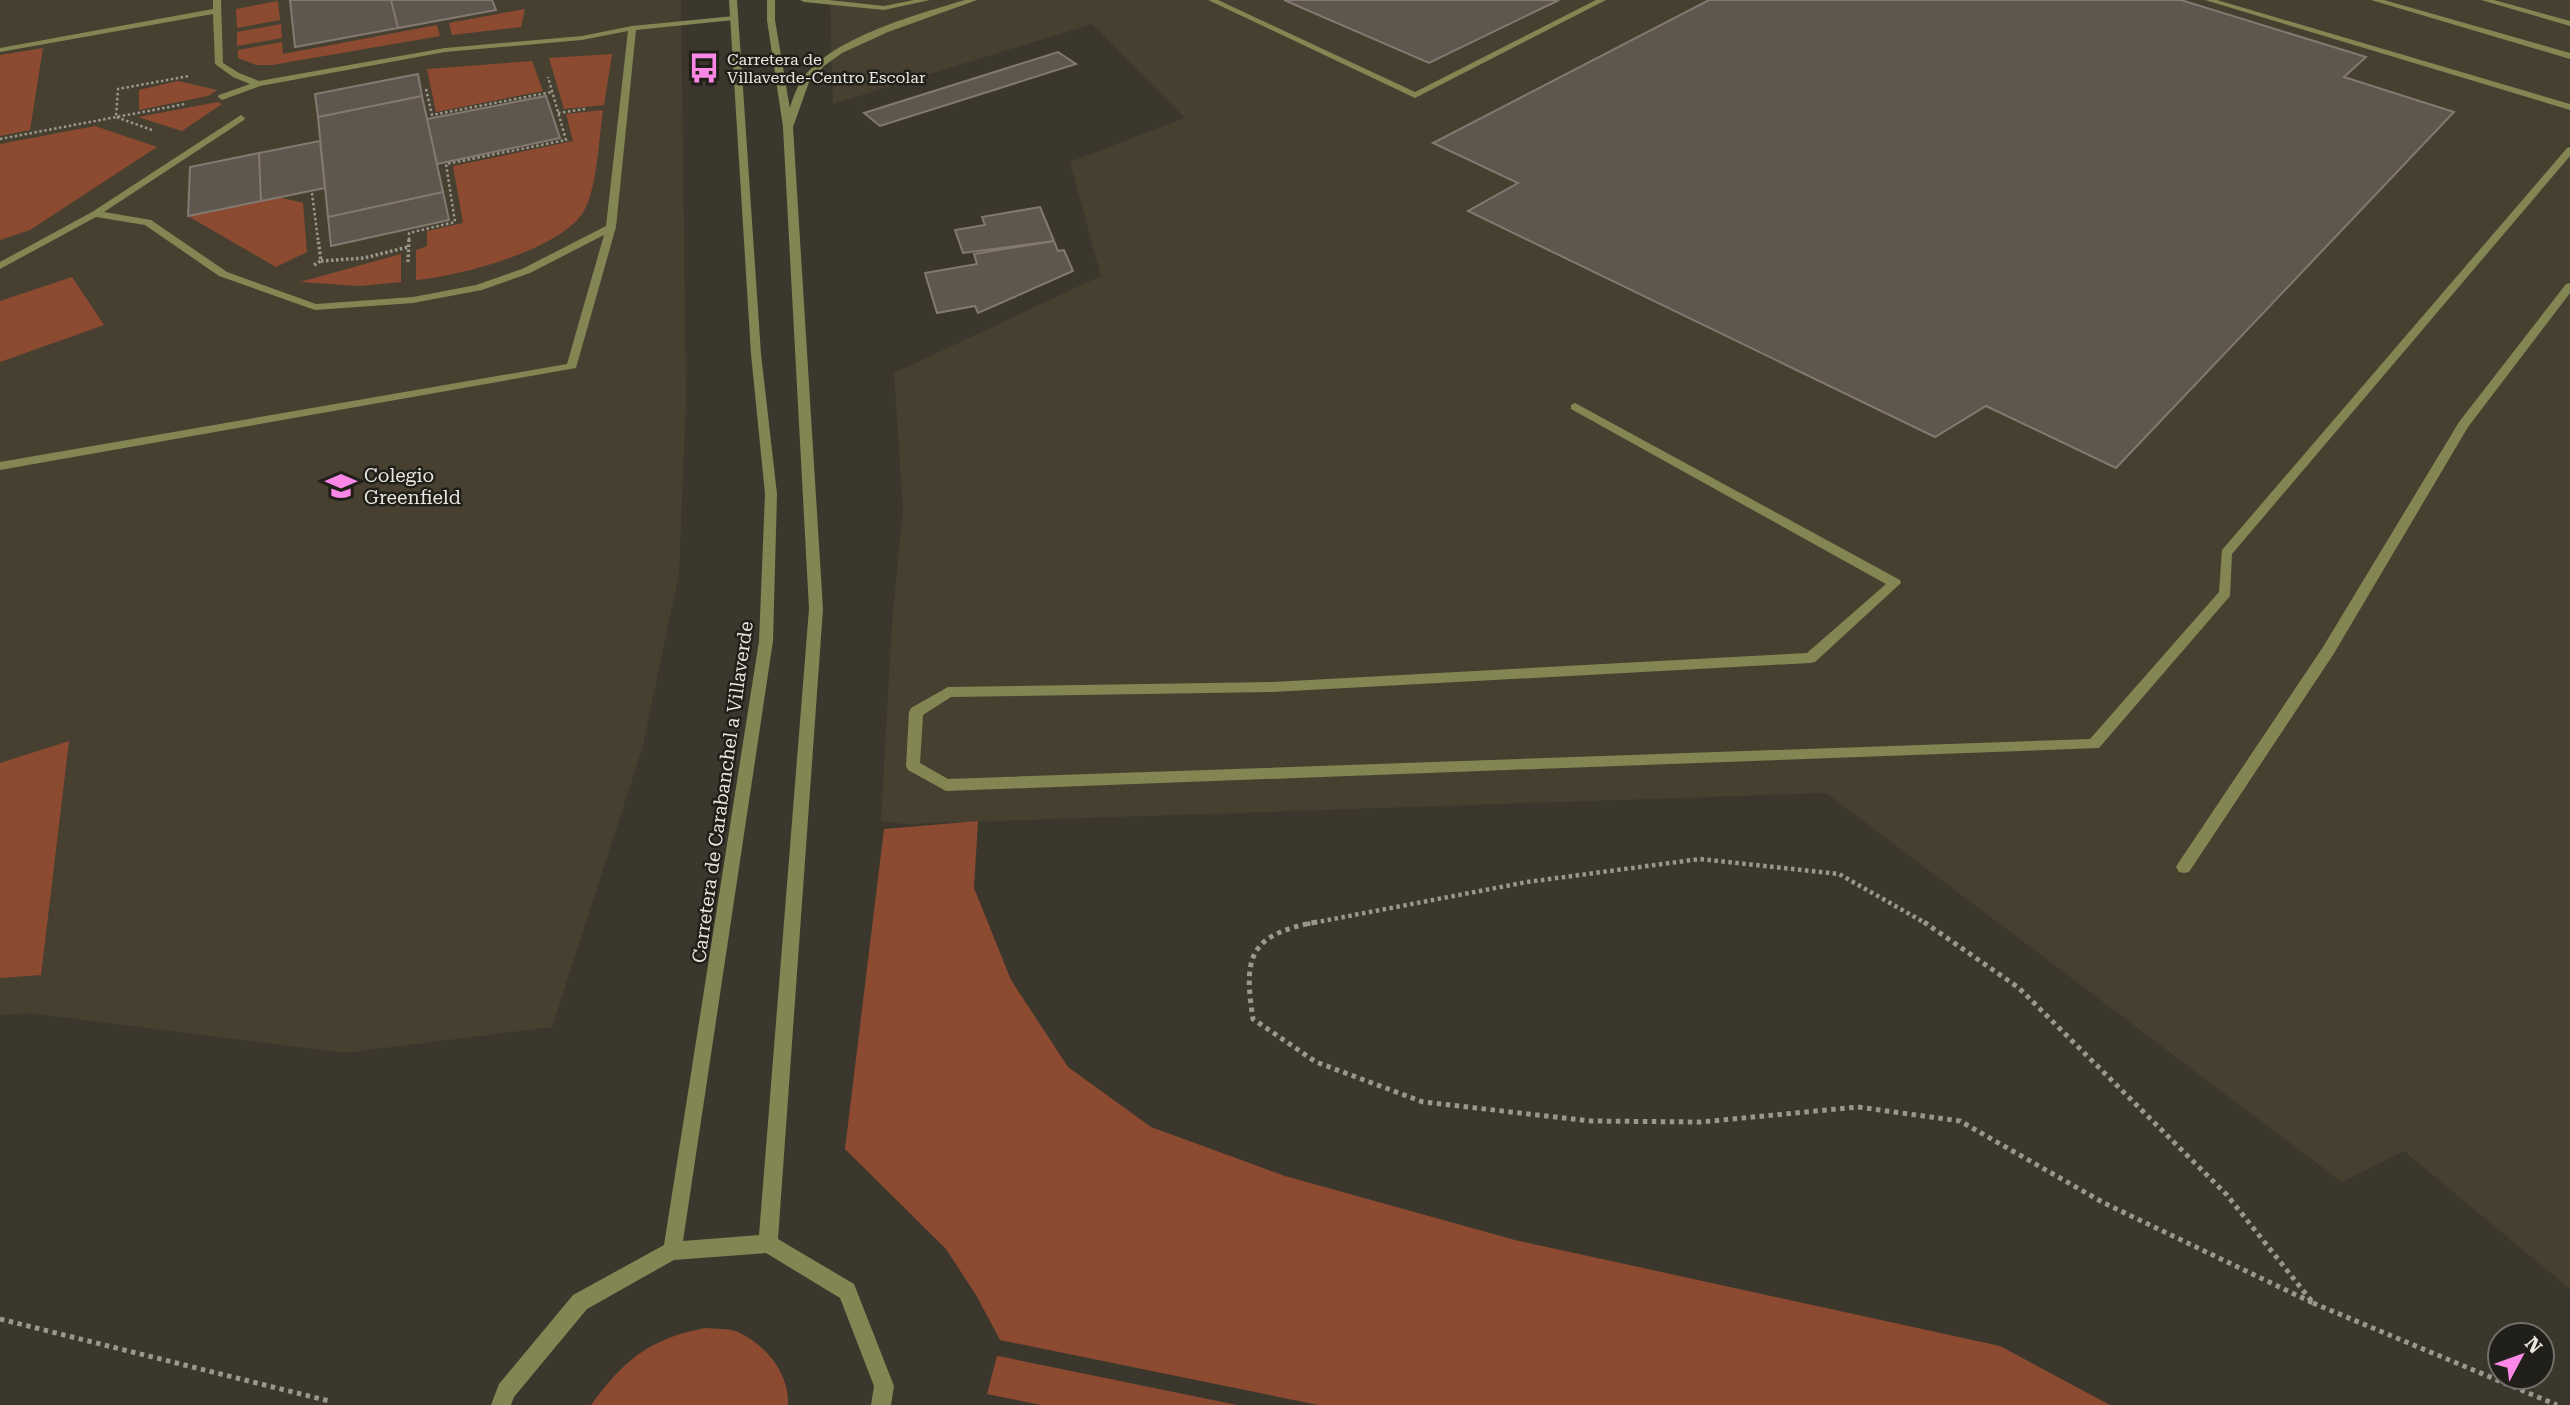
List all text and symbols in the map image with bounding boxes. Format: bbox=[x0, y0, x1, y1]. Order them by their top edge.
place label: Carretera de Villaverde-Centro Escolar bbox=[727, 50, 926, 87]
bus stop icon: Carretera de Villaverde-Centro Escolar bbox=[687, 51, 721, 85]
place label: Colegio Greenfield bbox=[364, 464, 461, 509]
school or university icon: Colegio Greenfield bbox=[324, 469, 358, 503]
street label: Carretera de Carabanchel a Villaverde bbox=[687, 620, 758, 964]
north arrow bbox=[2486, 1321, 2556, 1391]
text: N bbox=[2520, 1332, 2547, 1359]

